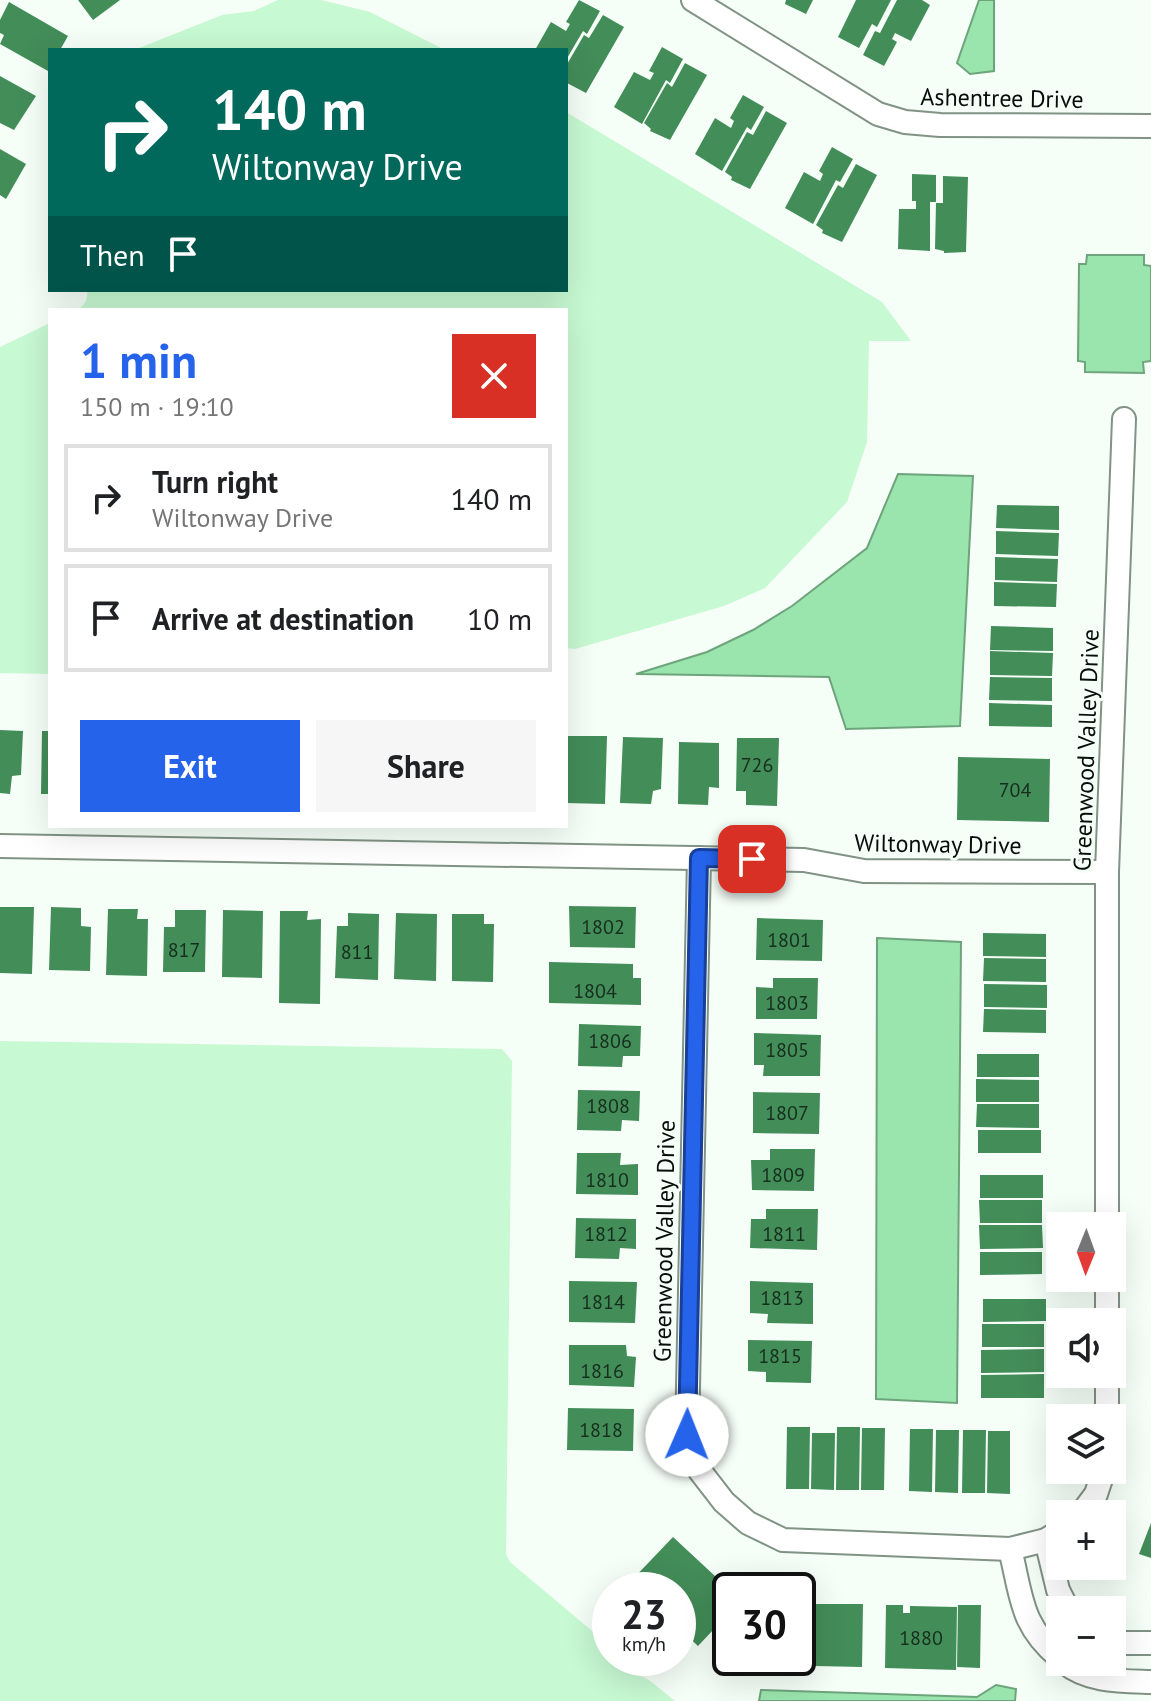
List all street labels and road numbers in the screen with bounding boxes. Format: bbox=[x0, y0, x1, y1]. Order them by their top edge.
street label: Ashentree Drive bbox=[920, 81, 1084, 115]
street label: Greenwood Valley Drive bbox=[1066, 628, 1106, 872]
street label: Wiltonway Drive bbox=[854, 827, 1022, 861]
street label: Greenwood Valley Drive bbox=[646, 1120, 682, 1362]

